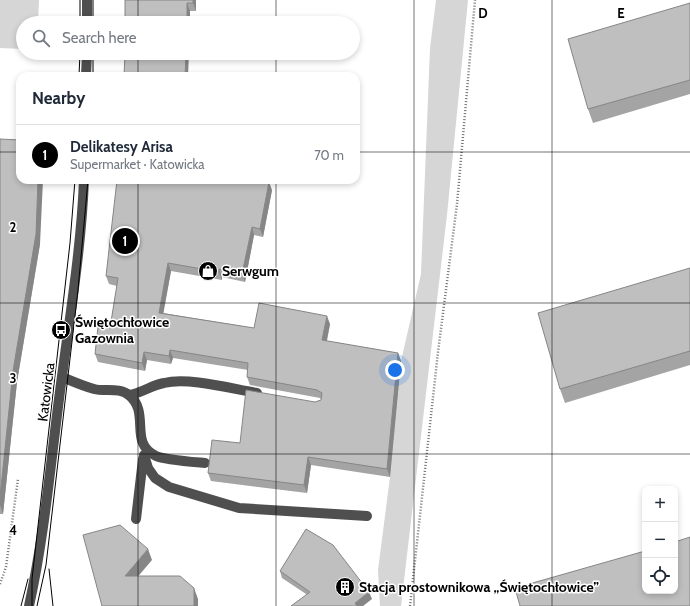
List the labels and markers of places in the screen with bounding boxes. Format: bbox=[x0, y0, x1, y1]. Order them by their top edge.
pin: 1 bbox=[112, 226, 138, 256]
shop icon: Serwgum bbox=[197, 260, 219, 282]
place label: Serwgum bbox=[222, 262, 279, 280]
place label: Świętochłowice Gazownia bbox=[75, 313, 169, 347]
bus stop icon: Świętochłowice Gazownia bbox=[50, 319, 72, 341]
building icon: Stacja prostownikowa „Świętochłowice” bbox=[334, 576, 356, 598]
place label: Stacja prostownikowa „Świętochłowice” bbox=[359, 578, 599, 596]

